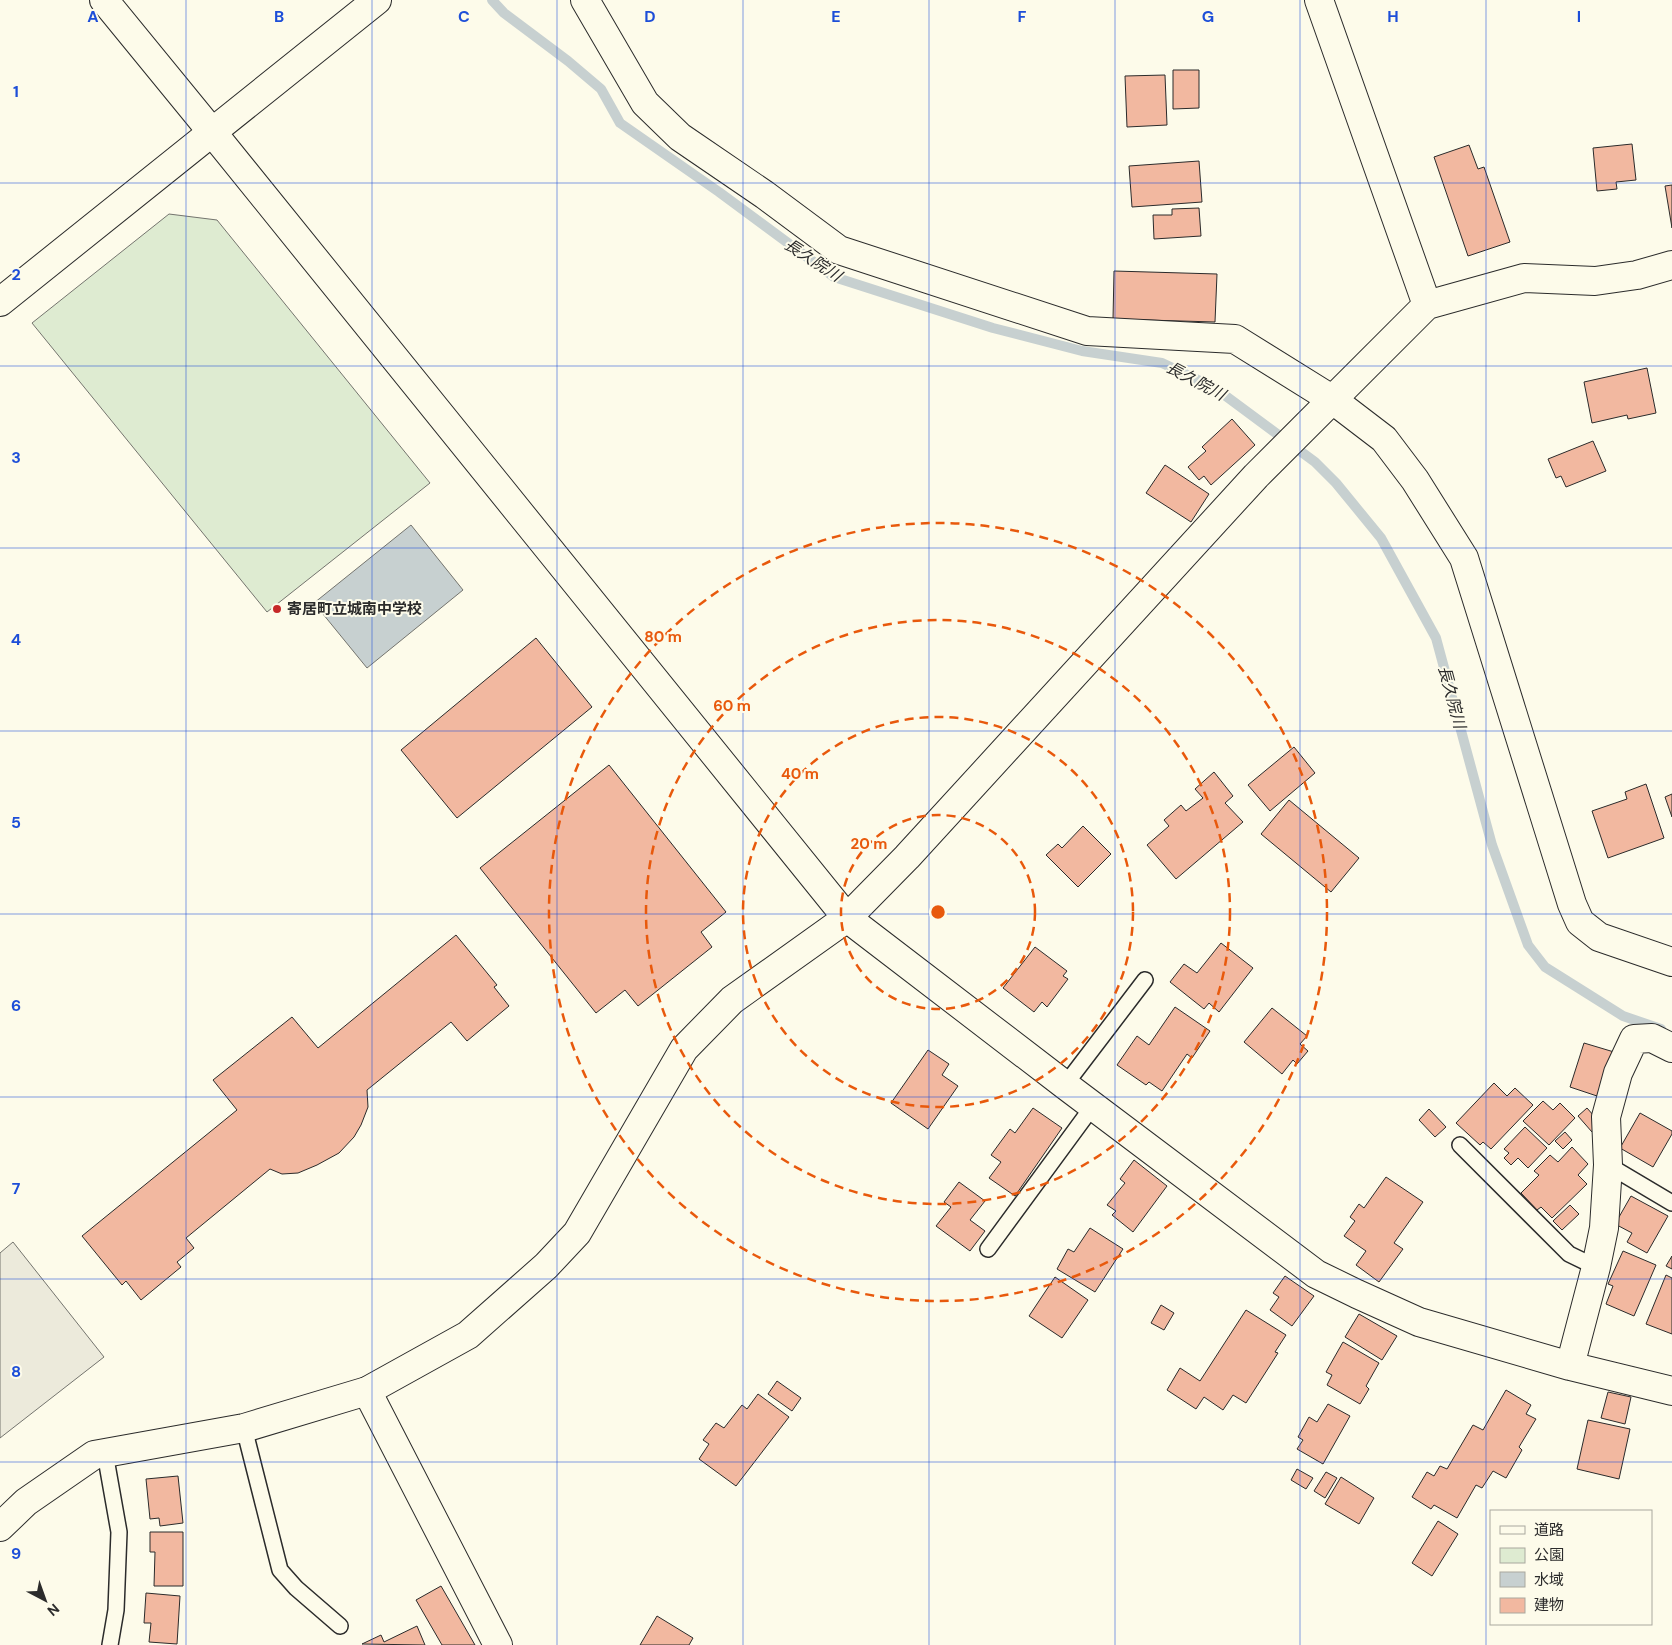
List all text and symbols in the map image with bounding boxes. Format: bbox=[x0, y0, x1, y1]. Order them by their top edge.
text: A bbox=[87, 6, 99, 27]
text: B bbox=[274, 6, 284, 27]
text: C bbox=[458, 6, 470, 27]
text: D bbox=[644, 6, 656, 27]
text: E bbox=[831, 6, 841, 27]
text: F bbox=[1018, 6, 1027, 27]
text: G bbox=[1202, 6, 1214, 27]
text: H bbox=[1387, 6, 1399, 27]
text: I bbox=[1577, 6, 1581, 27]
text: 1 bbox=[13, 81, 19, 102]
water label: 長久院川 bbox=[780, 234, 847, 287]
text: 2 bbox=[11, 264, 21, 285]
water label: 長久院川 bbox=[1163, 357, 1231, 406]
text: 3 bbox=[11, 447, 21, 468]
place label: 寄居町立城南中学校 bbox=[287, 599, 422, 619]
marker: 寄居町立城南中学校 bbox=[271, 603, 283, 615]
text: 80 m bbox=[644, 627, 682, 647]
text: 4 bbox=[11, 629, 21, 650]
water label: 長久院川 bbox=[1434, 663, 1471, 733]
text: 60 m bbox=[713, 696, 751, 716]
text: 40 m bbox=[781, 764, 819, 784]
text: 5 bbox=[11, 812, 21, 833]
text: 20 m bbox=[851, 834, 887, 854]
centre of rings bbox=[929, 903, 947, 921]
text: 6 bbox=[11, 995, 21, 1016]
text: 7 bbox=[12, 1178, 21, 1199]
text: 8 bbox=[11, 1361, 21, 1382]
legend bbox=[1490, 1510, 1652, 1625]
text: 道路 bbox=[1534, 1520, 1564, 1540]
text: 9 bbox=[11, 1543, 21, 1564]
text: 公園 bbox=[1534, 1545, 1564, 1565]
text: 水域 bbox=[1534, 1570, 1564, 1590]
north arrow bbox=[20, 1575, 70, 1625]
text: 建物 bbox=[1534, 1595, 1564, 1615]
text: N bbox=[44, 1600, 63, 1620]

